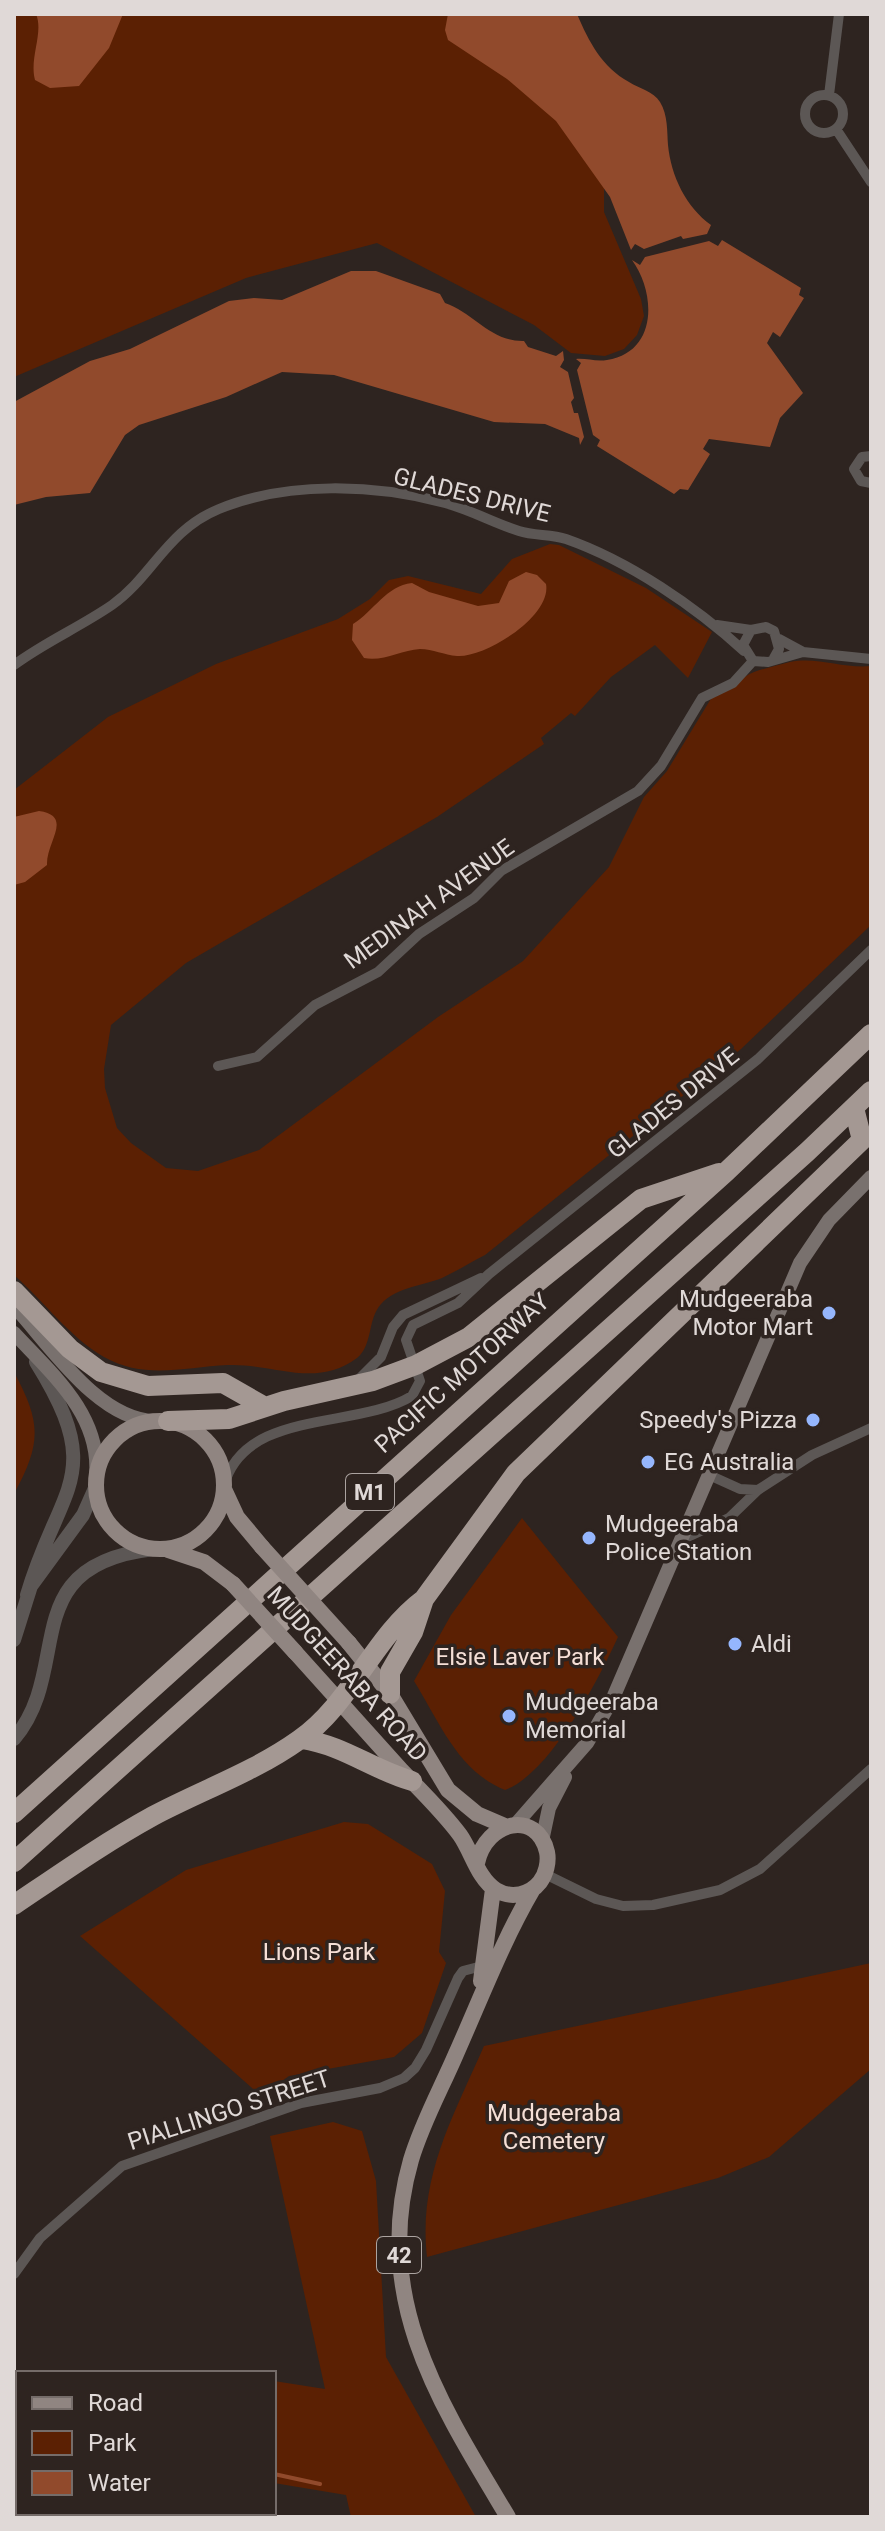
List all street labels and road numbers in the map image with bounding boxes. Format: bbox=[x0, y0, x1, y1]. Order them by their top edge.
street label: GLADES DRIVE bbox=[391, 462, 553, 528]
street label: MEDINAH AVENUE bbox=[339, 833, 519, 975]
street label: GLADES DRIVE bbox=[602, 1042, 744, 1164]
street label: PACIFIC MOTORWAY bbox=[369, 1287, 555, 1459]
road number: M1 bbox=[346, 1474, 394, 1510]
street label: MUDGEERABA ROAD bbox=[261, 1581, 433, 1767]
street label: PIALLINGO STREET bbox=[124, 2064, 334, 2156]
road number: 42 bbox=[377, 2237, 421, 2273]

